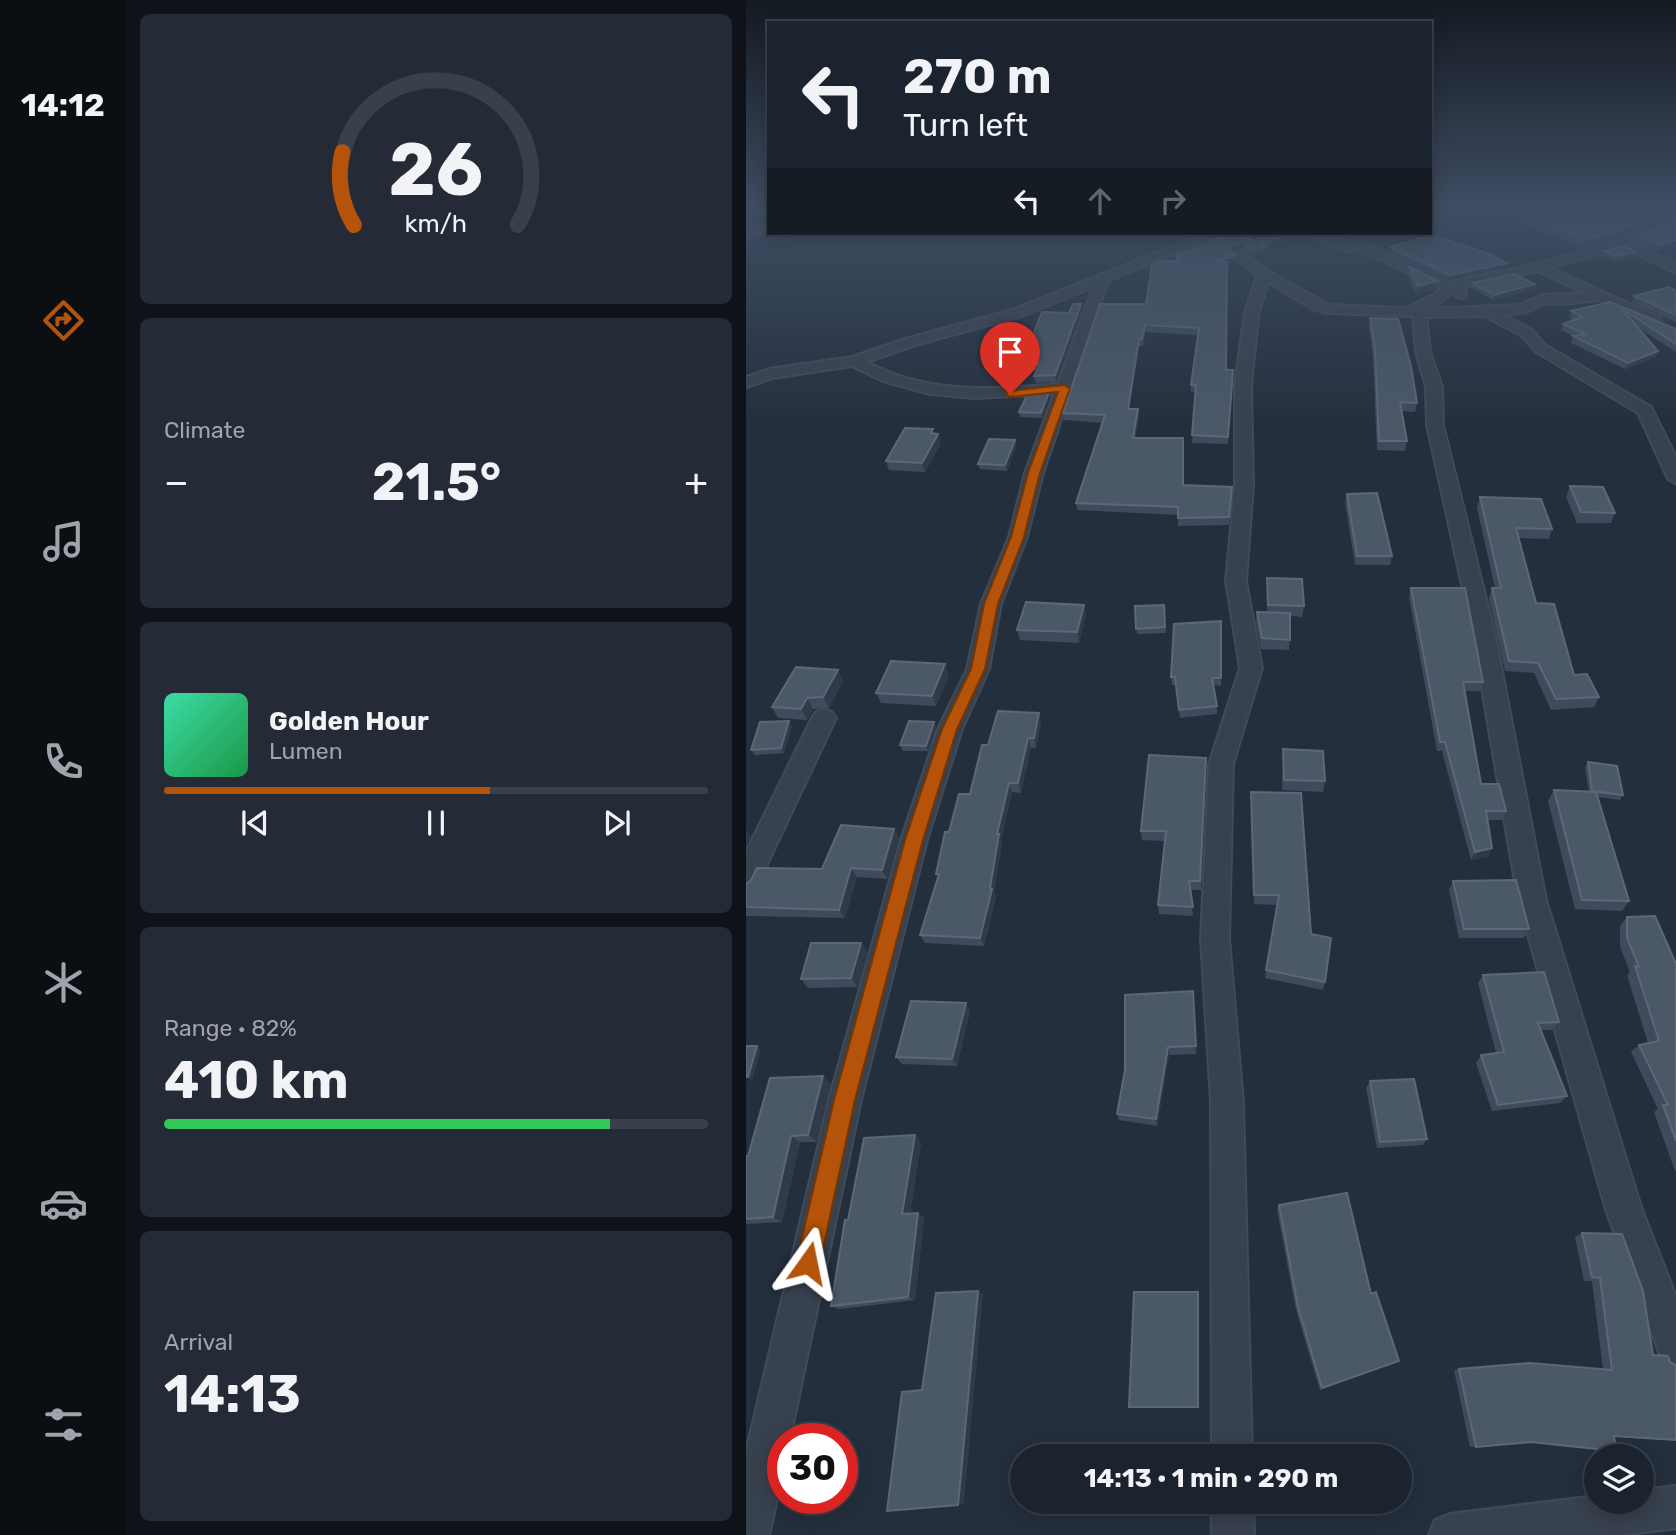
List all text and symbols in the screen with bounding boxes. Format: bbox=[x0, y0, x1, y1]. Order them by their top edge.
text: 270 m bbox=[903, 47, 1052, 105]
icon: left bbox=[788, 49, 879, 140]
text: 14:12 bbox=[21, 86, 105, 124]
text: Turn left bbox=[903, 106, 1028, 144]
text: 26 bbox=[389, 127, 483, 213]
icon: left bbox=[1008, 182, 1046, 220]
icon: ahead bbox=[1081, 182, 1119, 220]
icon: right bbox=[1154, 182, 1192, 220]
text: km/h bbox=[405, 209, 467, 238]
icon: directions bbox=[39, 296, 88, 345]
pin bbox=[980, 322, 1040, 394]
icon: arrive bbox=[991, 333, 1029, 371]
text: Climate bbox=[164, 416, 245, 444]
text: 21.5° bbox=[372, 451, 501, 513]
text: − bbox=[164, 459, 189, 505]
text: + bbox=[684, 459, 708, 505]
icon: music bbox=[39, 517, 88, 566]
text: Golden Hour bbox=[269, 706, 429, 737]
icon: phone bbox=[39, 737, 88, 786]
text: Lumen bbox=[269, 737, 343, 765]
icon: previous bbox=[236, 804, 274, 842]
icon: pause bbox=[417, 804, 455, 842]
icon: next bbox=[598, 804, 636, 842]
icon: climate bbox=[39, 958, 88, 1007]
text: Range · 82% bbox=[164, 1014, 297, 1042]
text: 410 km bbox=[164, 1049, 349, 1111]
icon: car bbox=[39, 1179, 88, 1228]
position arrow bbox=[771, 1226, 845, 1300]
text: Arrival bbox=[164, 1328, 233, 1356]
text: 14:13 bbox=[164, 1363, 301, 1425]
icon: filters bbox=[39, 1400, 88, 1449]
speed limit sign: 30 bbox=[767, 1423, 858, 1514]
map controls bbox=[1584, 1444, 1654, 1514]
button: layers bbox=[1584, 1444, 1654, 1514]
text: 14:13 · 1 min · 290 m bbox=[1084, 1463, 1338, 1494]

